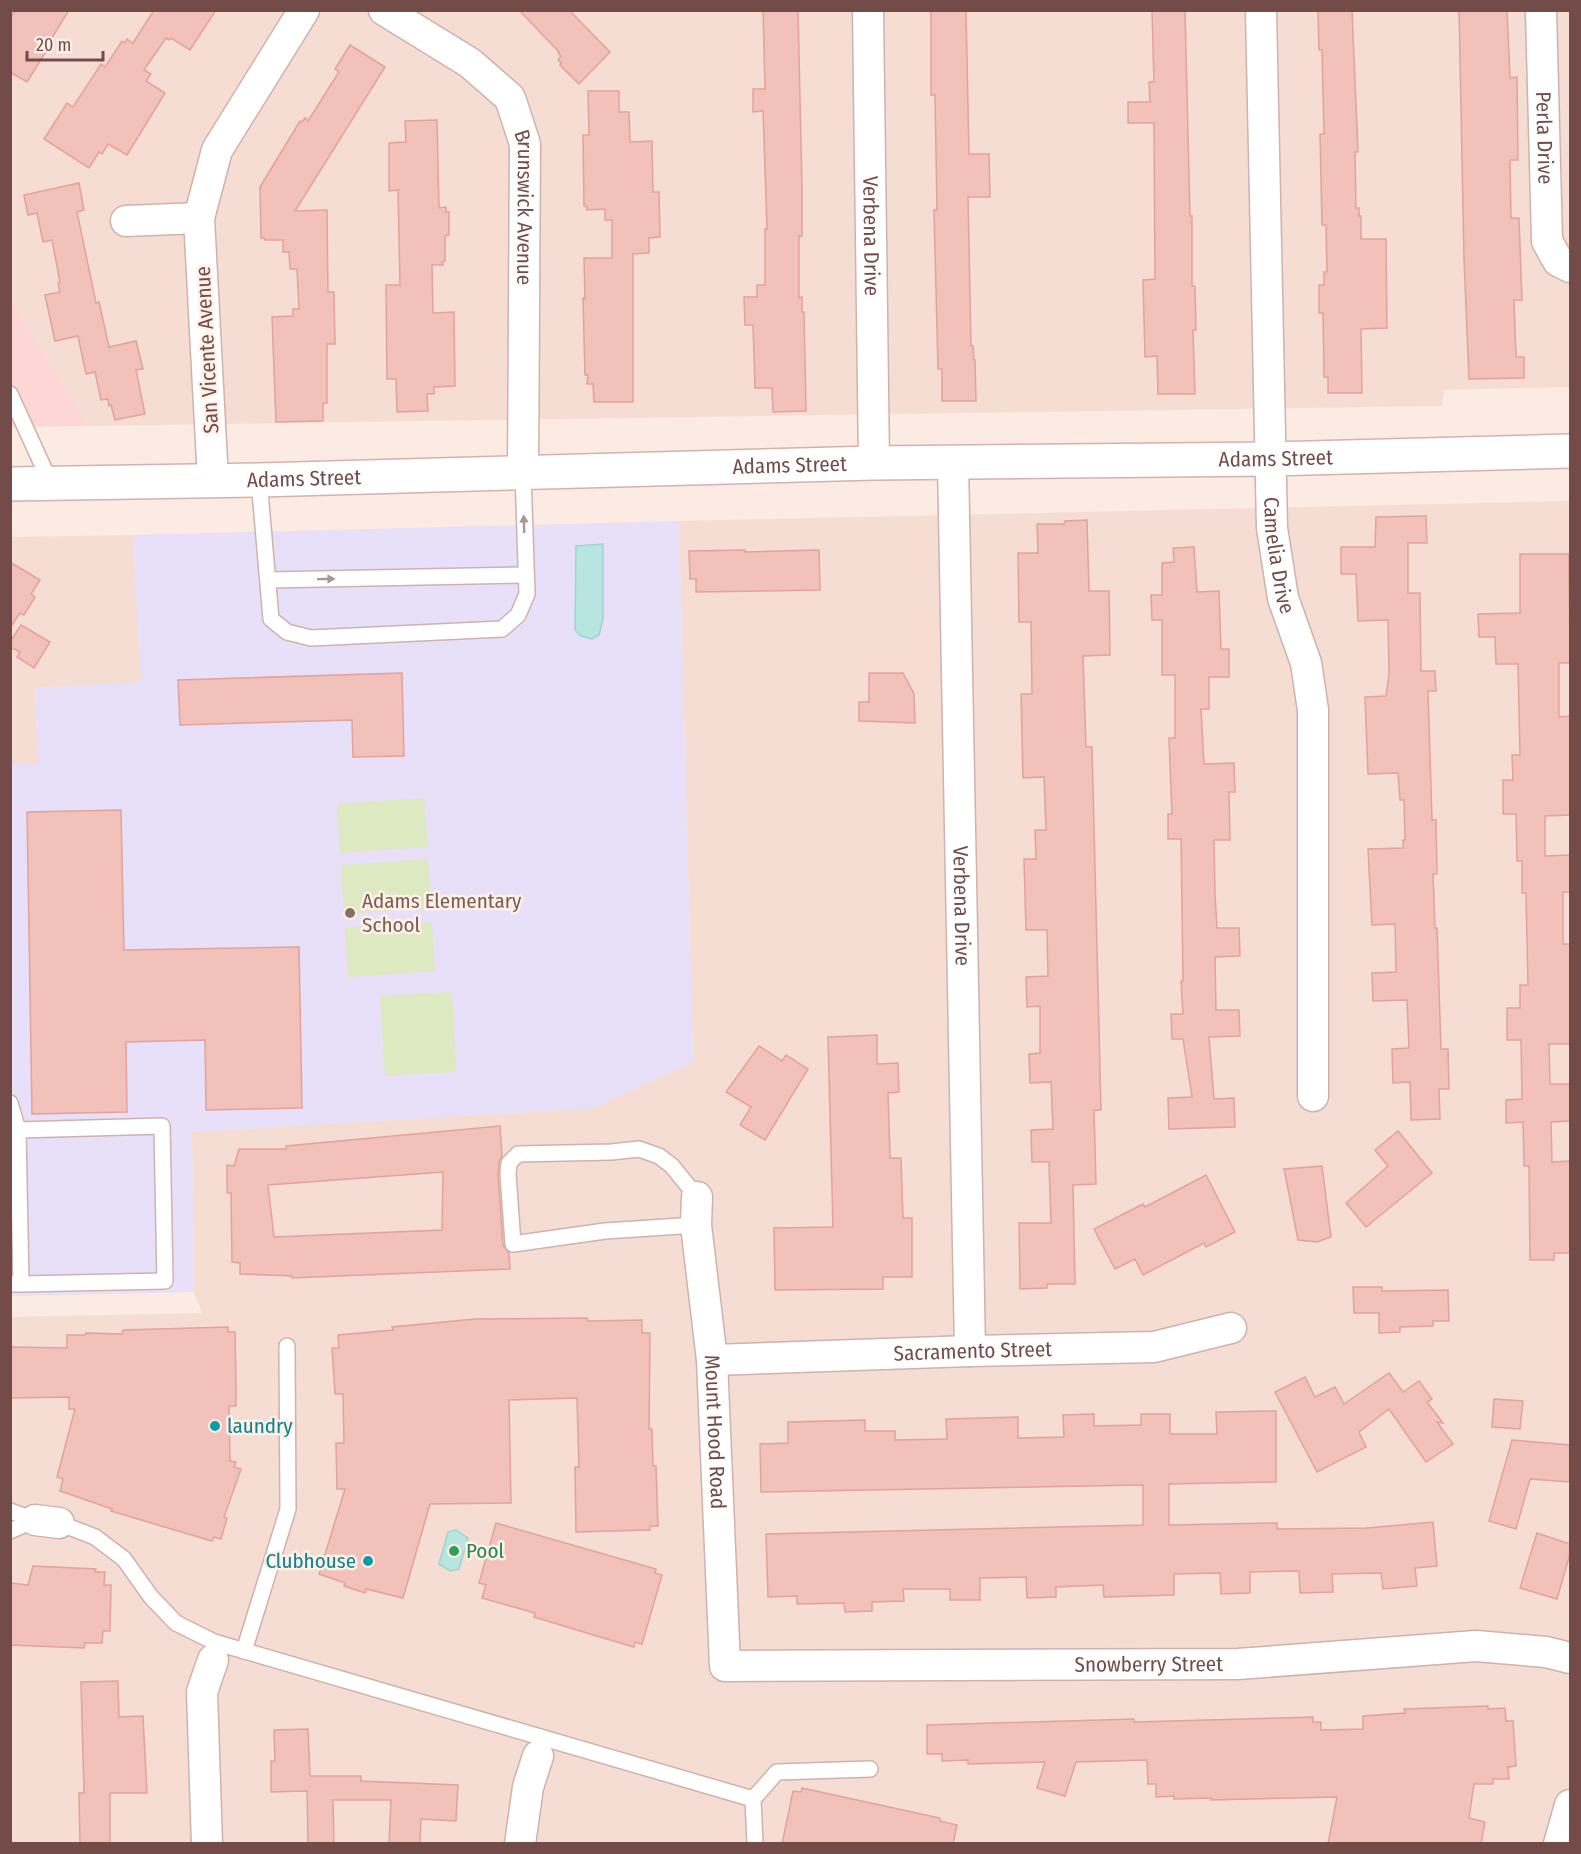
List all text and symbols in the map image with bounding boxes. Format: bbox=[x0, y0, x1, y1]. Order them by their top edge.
scale bar bbox=[27, 24, 104, 62]
text: 20 m bbox=[36, 34, 71, 56]
street label: Perla Drive bbox=[1530, 91, 1559, 185]
street label: Brunswick Avenue bbox=[508, 126, 538, 285]
street label: Verbena Drive bbox=[857, 176, 885, 296]
street label: San Vicente Avenue bbox=[190, 266, 224, 434]
street label: Adams Street bbox=[1218, 444, 1333, 473]
street label: Adams Street bbox=[732, 451, 847, 480]
street label: Adams Street bbox=[247, 464, 362, 493]
street label: Camelia Drive bbox=[1258, 497, 1301, 617]
one-way arrow bbox=[520, 515, 529, 534]
one-way arrow bbox=[317, 574, 336, 584]
street label: Verbena Drive bbox=[947, 846, 976, 966]
place label: Adams Elementary School bbox=[362, 888, 522, 938]
marker: Adams Elementary School bbox=[343, 906, 357, 920]
street label: Sacramento Street bbox=[893, 1336, 1052, 1367]
street label: Mount Hood Road bbox=[699, 1354, 731, 1510]
place label: laundry bbox=[227, 1413, 293, 1439]
marker: laundry bbox=[208, 1419, 222, 1433]
place label: Pool bbox=[466, 1538, 504, 1564]
marker: Pool bbox=[447, 1544, 461, 1558]
place label: Clubhouse bbox=[265, 1548, 356, 1574]
marker: Clubhouse bbox=[361, 1554, 375, 1568]
street label: Snowberry Street bbox=[1074, 1651, 1223, 1678]

